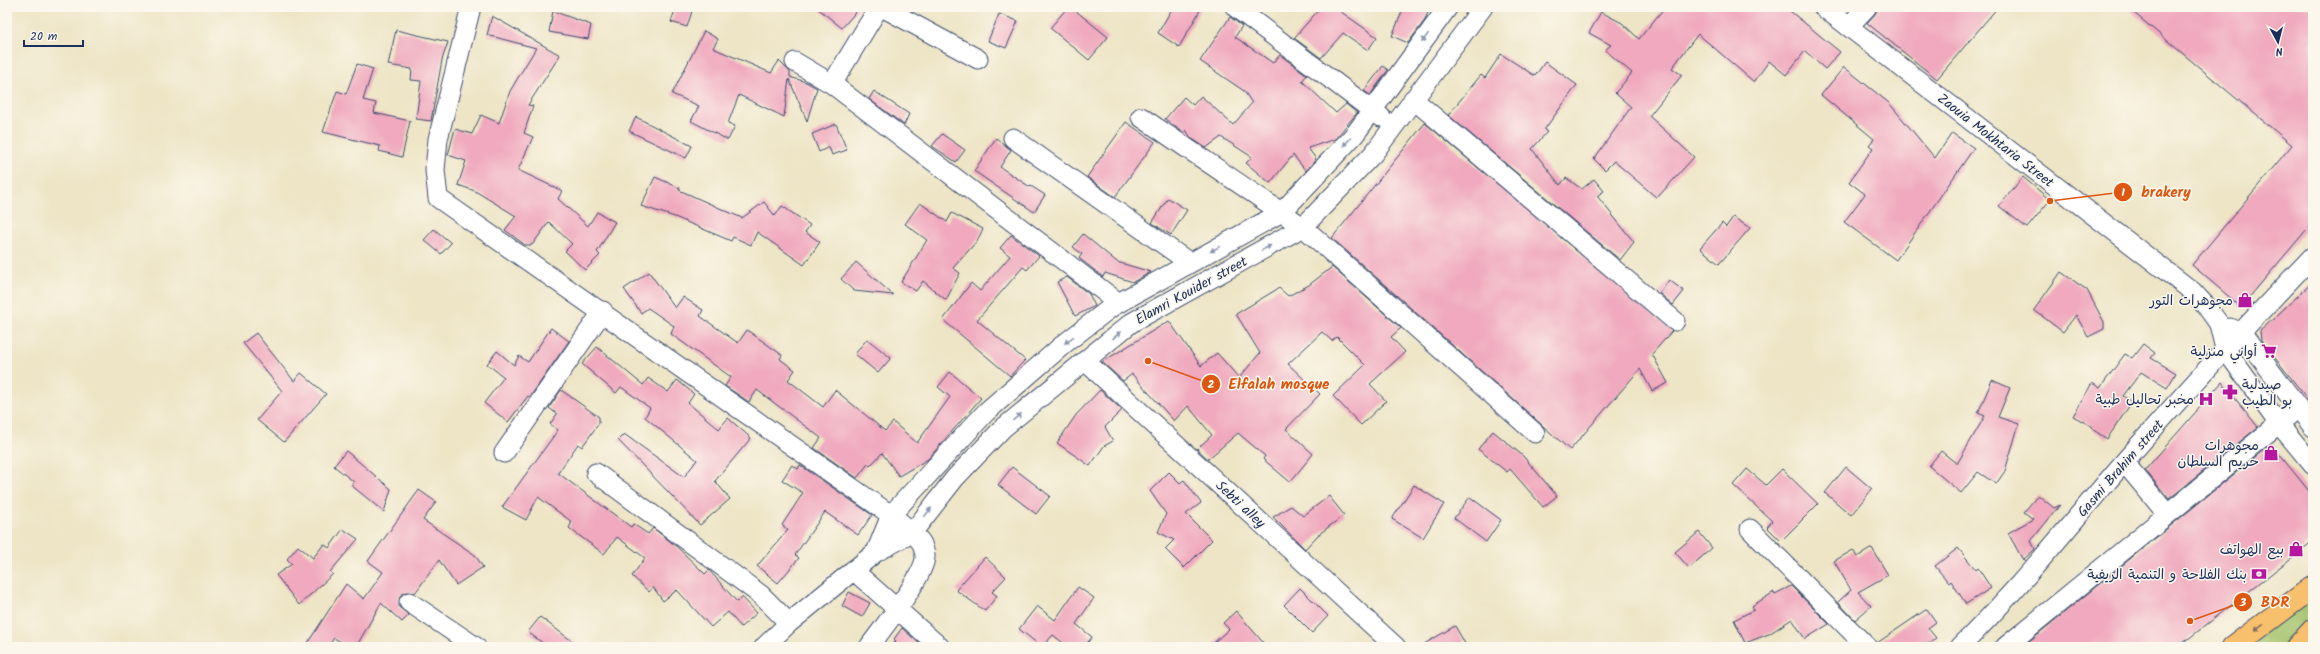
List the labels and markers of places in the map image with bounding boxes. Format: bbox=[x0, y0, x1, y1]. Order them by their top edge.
callout: brakery bbox=[2113, 179, 2199, 206]
place label: مجوهرات التور bbox=[2149, 290, 2233, 312]
shop icon: مجوهرات التور bbox=[2236, 291, 2254, 309]
place label: أواني منزلية bbox=[2191, 341, 2258, 364]
supermarket icon: أواني منزلية bbox=[2260, 342, 2278, 360]
callout: Elfalah mosque bbox=[1201, 370, 1338, 397]
place label: صيدلية بو الطيب bbox=[2242, 374, 2292, 412]
pharmacy icon: صيدلية بو الطيب bbox=[2221, 383, 2239, 401]
place label: مخبر تحاليل طبية bbox=[2096, 389, 2194, 411]
hospital icon: مخبر تحاليل طبية bbox=[2197, 390, 2215, 408]
place label: مجوهرات حريم السلطان bbox=[2178, 435, 2259, 473]
shop icon: مجوهرات حريم السلطان bbox=[2262, 444, 2280, 462]
place label: بيع الهواتف bbox=[2220, 539, 2284, 561]
shop icon: بيع الهواتف bbox=[2287, 540, 2305, 558]
place label: بنك الفلاحة و التنمية الريفية bbox=[2087, 564, 2247, 586]
bank icon: بنك الفلاحة و التنمية الريفية bbox=[2250, 565, 2268, 583]
callout: BDR bbox=[2233, 588, 2297, 615]

